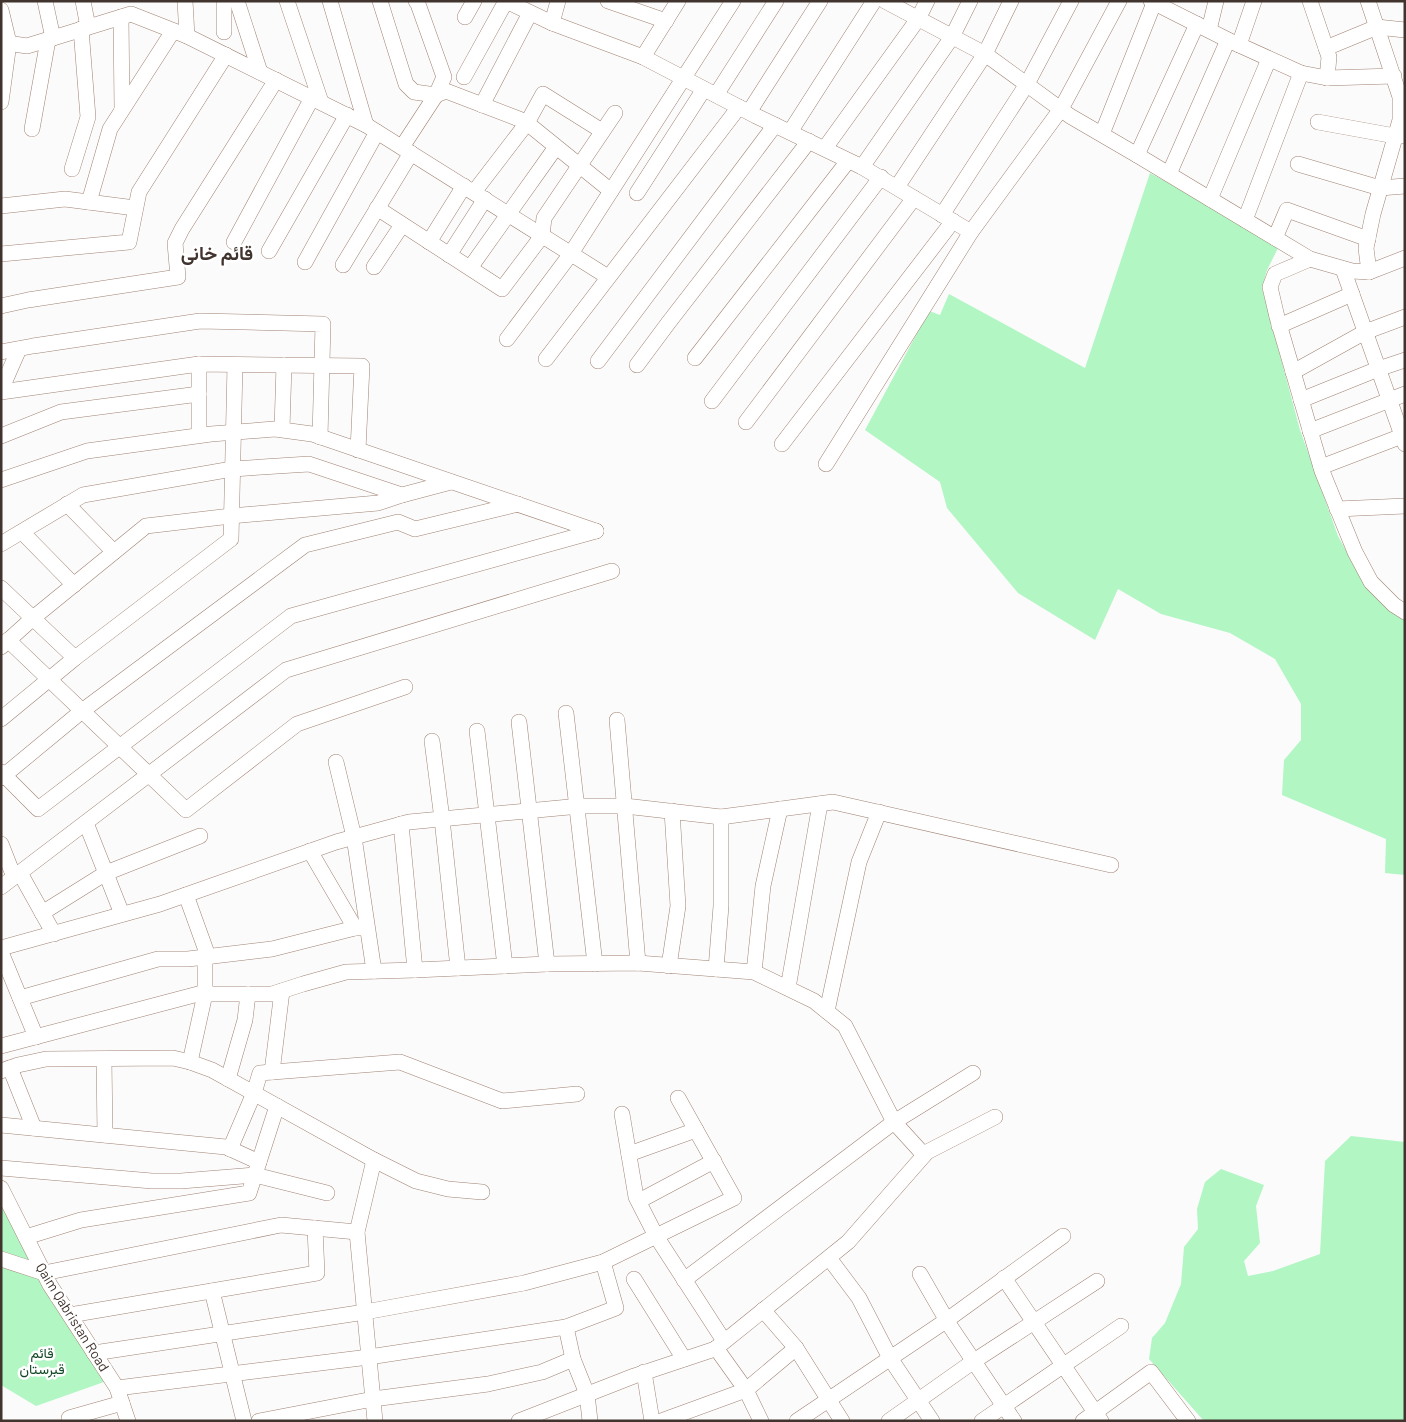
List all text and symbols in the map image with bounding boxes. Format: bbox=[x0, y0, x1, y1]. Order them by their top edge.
district label: قائم خانى bbox=[181, 241, 253, 266]
street label: Qaim Qabristan Road bbox=[33, 1260, 113, 1374]
park label: قائم قبرستان bbox=[19, 1344, 65, 1378]

